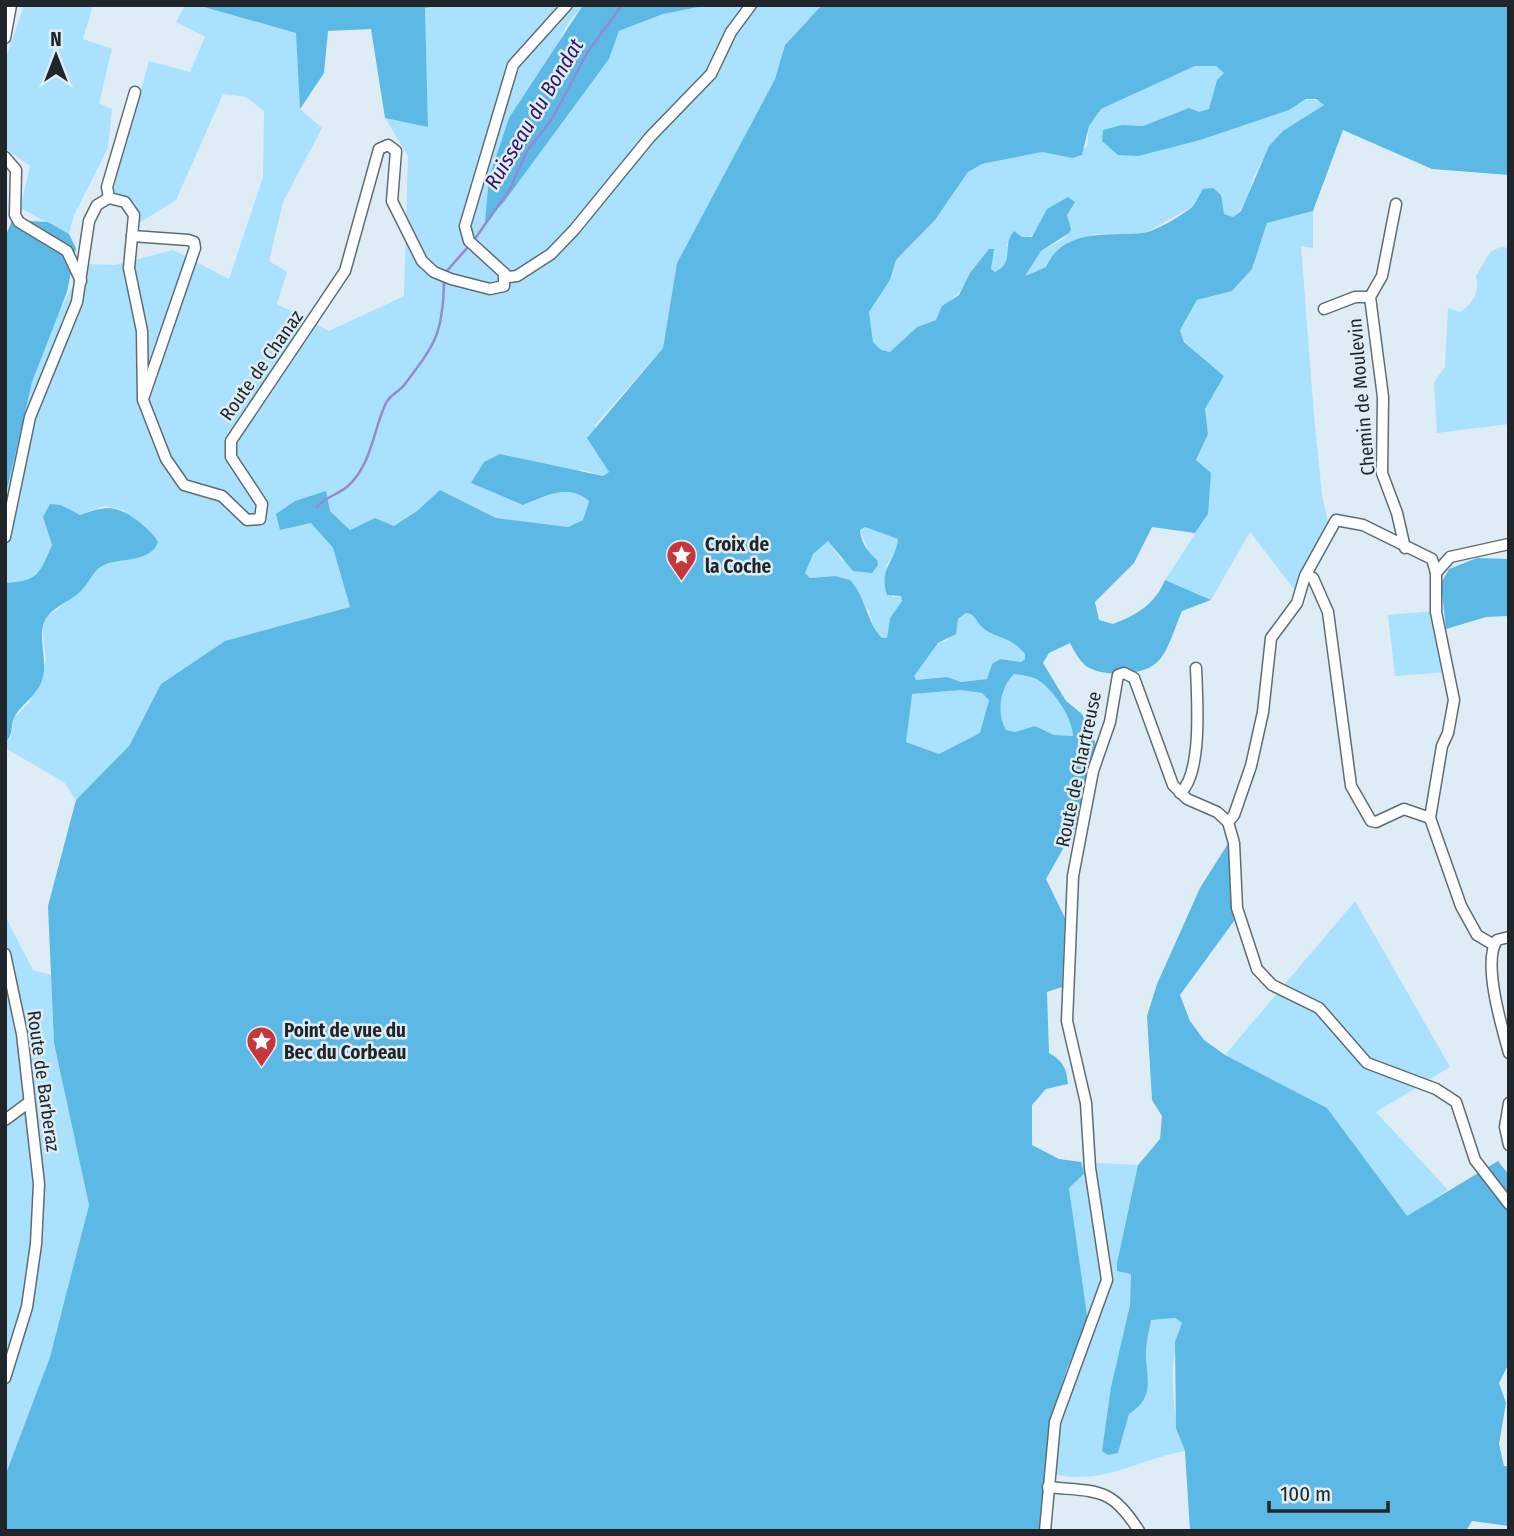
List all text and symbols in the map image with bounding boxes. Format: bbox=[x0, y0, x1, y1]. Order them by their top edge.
north arrow bbox=[21, 21, 91, 91]
text: N bbox=[50, 28, 62, 51]
water label: Ruisseau du Bondat bbox=[479, 34, 589, 194]
street label: Route de Chanaz bbox=[215, 305, 308, 425]
street label: Chemin de Moulevin bbox=[1343, 317, 1380, 477]
place label: Croix de la Coche bbox=[705, 533, 771, 578]
place icon: Croix de la Coche bbox=[665, 538, 699, 582]
street label: Route de Chartreuse bbox=[1051, 689, 1106, 849]
street label: Route de Barberaz bbox=[22, 1009, 65, 1154]
place label: Point de vue du Bec du Corbeau bbox=[284, 1019, 406, 1064]
place icon: Point de vue du Bec du Corbeau bbox=[244, 1024, 278, 1068]
scale bar bbox=[1269, 1470, 1388, 1514]
text: 100 m bbox=[1280, 1481, 1331, 1507]

